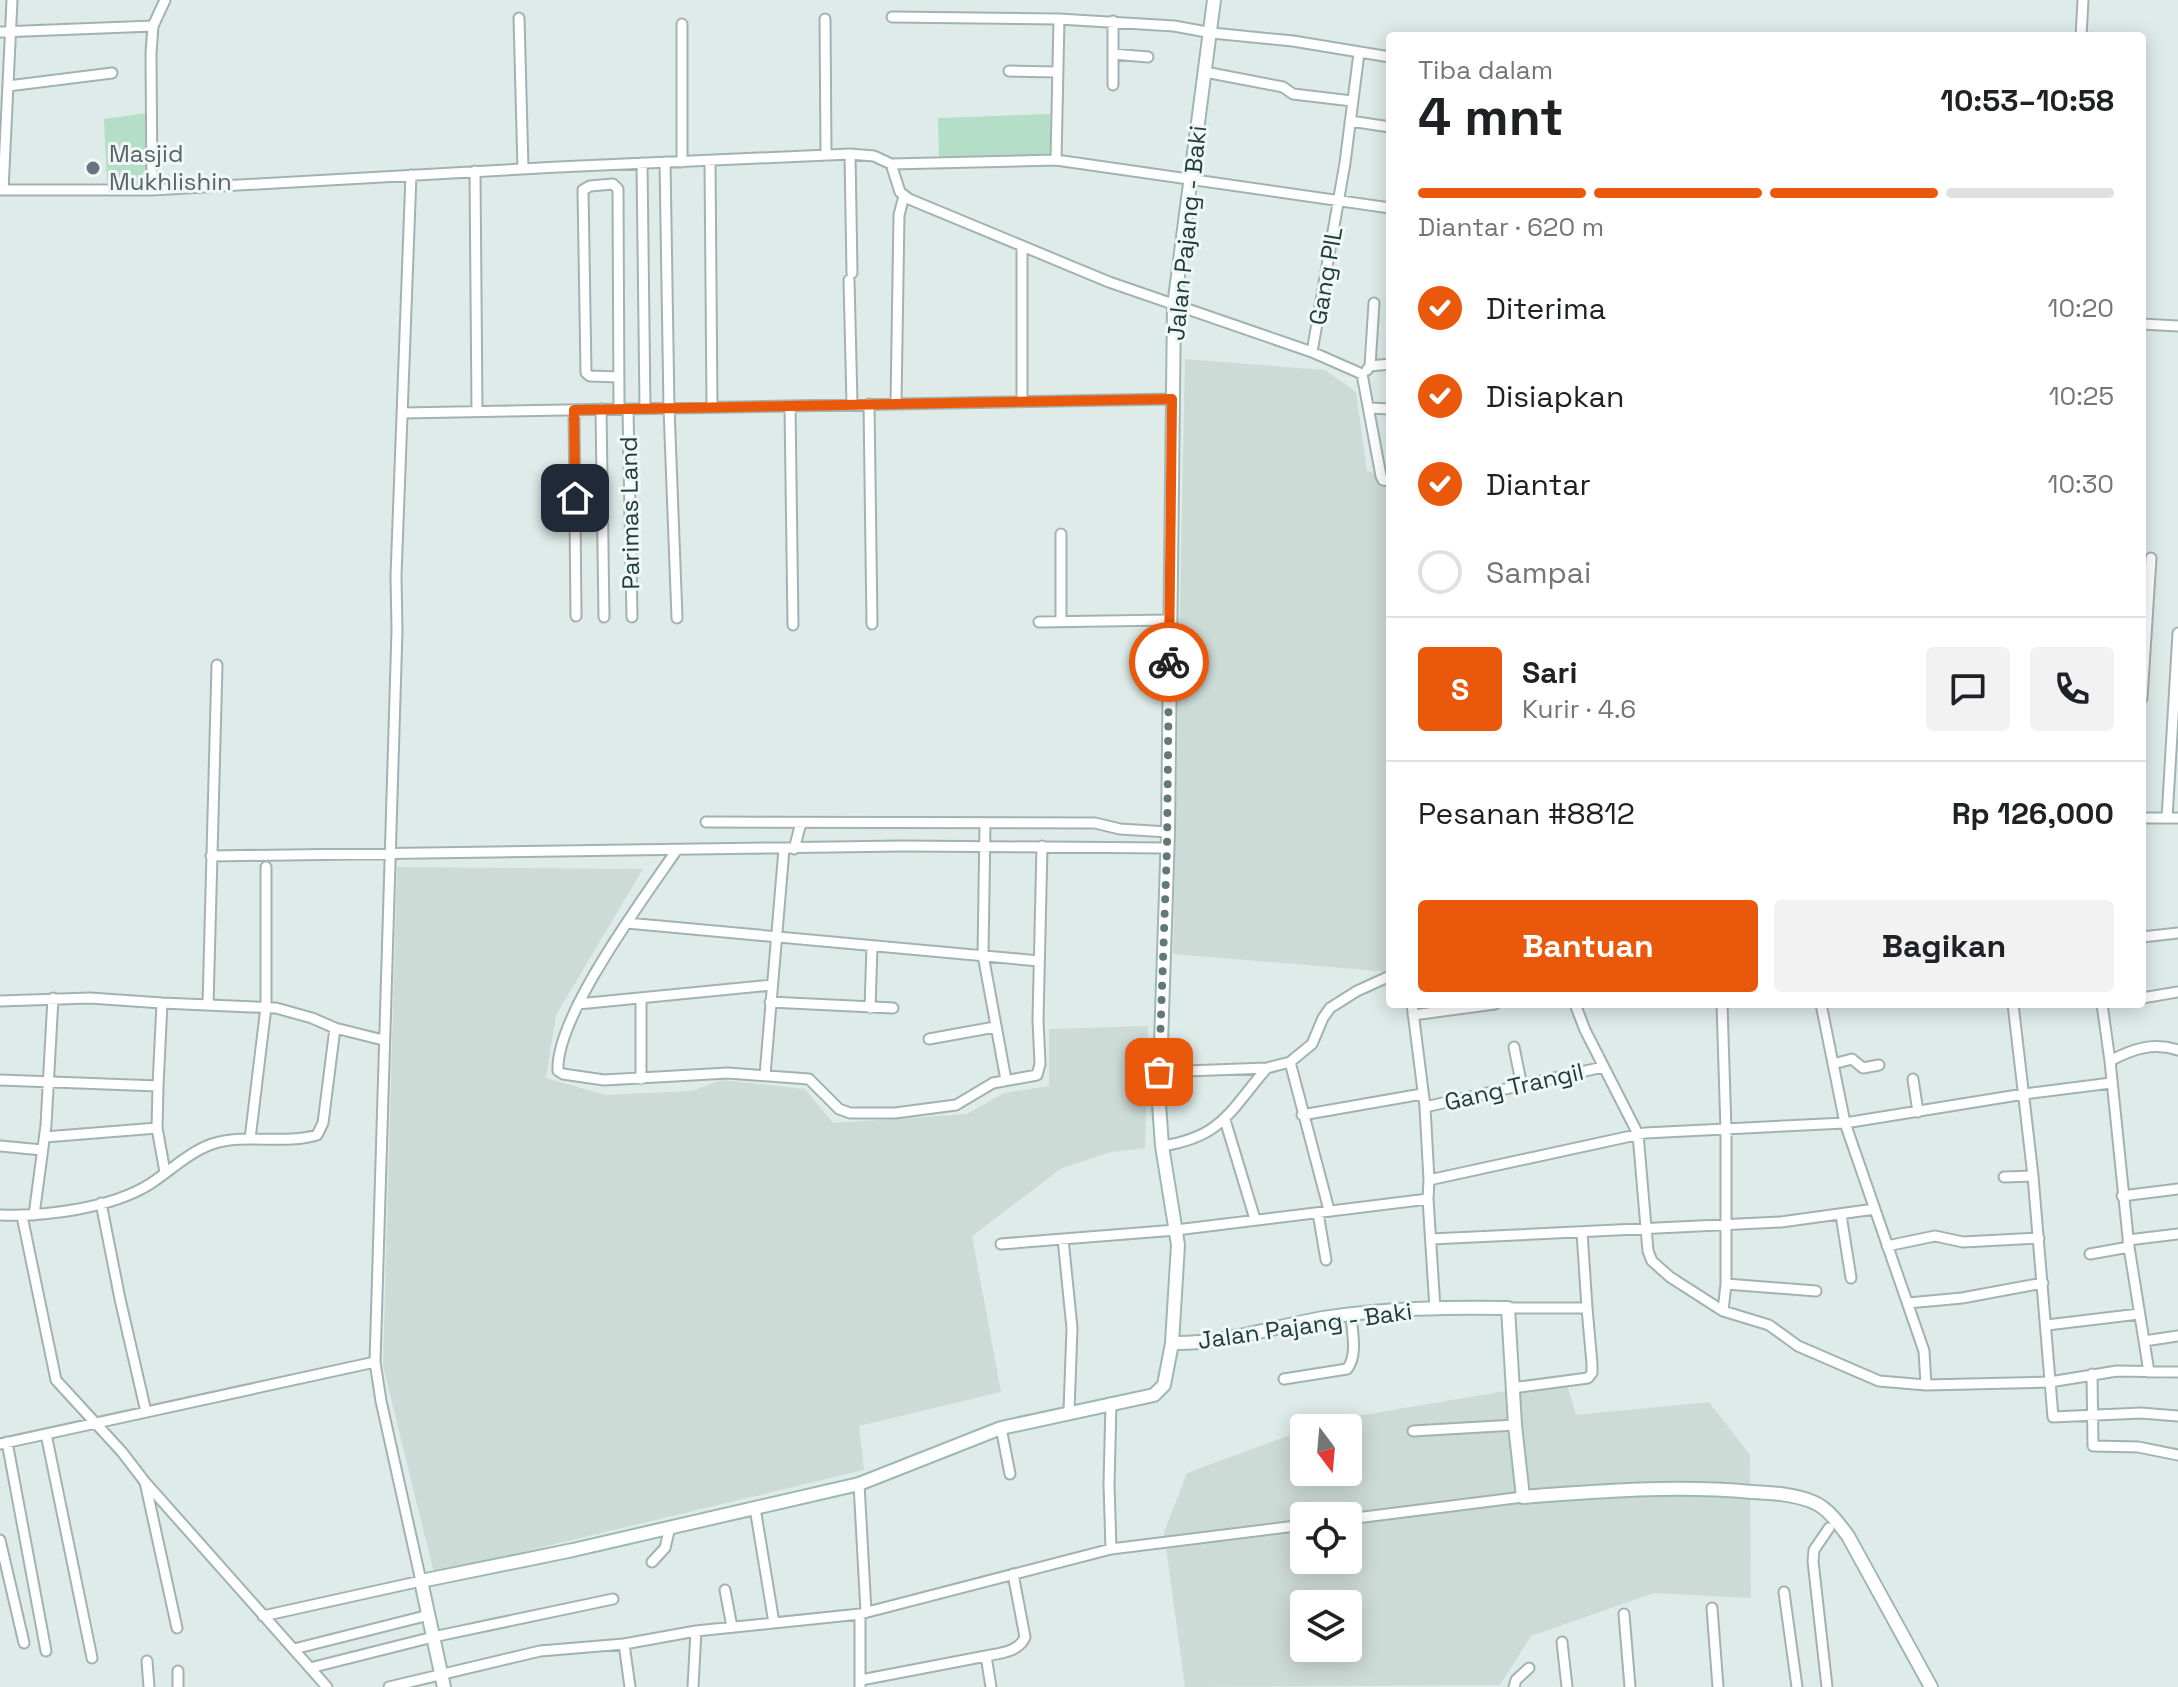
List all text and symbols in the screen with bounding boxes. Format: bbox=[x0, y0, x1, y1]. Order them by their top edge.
text: Tiba dalam bbox=[1418, 53, 1553, 87]
text: 10:53–10:58 bbox=[1940, 81, 2114, 120]
text: 4 mnt bbox=[1418, 84, 1564, 150]
street label: Jalan Pajang - Baki bbox=[1160, 124, 1213, 342]
place label: Masjid Mukhlishin bbox=[109, 138, 232, 197]
marker: Masjid Mukhlishin bbox=[84, 159, 102, 177]
text: Diantar · 620 m bbox=[1418, 210, 1604, 244]
street label: Gang PIL bbox=[1302, 224, 1349, 328]
icon: check bbox=[1418, 286, 1462, 330]
text: Diterima bbox=[1486, 289, 1606, 328]
text: 10:20 bbox=[2048, 291, 2114, 325]
icon: check bbox=[1418, 374, 1462, 418]
text: Disiapkan bbox=[1486, 377, 1624, 416]
text: 10:25 bbox=[2049, 379, 2114, 413]
street label: Parimas Land bbox=[613, 436, 646, 590]
icon: check bbox=[1418, 462, 1462, 506]
pin bbox=[541, 464, 609, 532]
text: Diantar bbox=[1486, 465, 1591, 504]
text: 10:30 bbox=[2048, 467, 2114, 501]
icon: home bbox=[553, 476, 597, 520]
text: Sampai bbox=[1486, 553, 1591, 592]
courier bbox=[1129, 622, 1209, 702]
icon: bike bbox=[1147, 640, 1191, 684]
button: chat bbox=[1926, 647, 2010, 731]
button: phone bbox=[2030, 647, 2114, 731]
text: Sari bbox=[1522, 653, 1577, 692]
text: S bbox=[1451, 670, 1469, 709]
text: Kurir · 4.6 bbox=[1522, 692, 1636, 726]
text: Pesanan #8812 bbox=[1418, 794, 1635, 833]
text: Rp 126,000 bbox=[1952, 794, 2114, 833]
button: Bantuan bbox=[1418, 900, 1758, 992]
button: Bagikan bbox=[1774, 900, 2114, 992]
pin bbox=[1125, 1038, 1193, 1106]
icon: bag bbox=[1137, 1050, 1181, 1094]
street label: Gang Trangil bbox=[1441, 1055, 1587, 1118]
street label: Jalan Pajang - Baki bbox=[1196, 1295, 1414, 1356]
north arrow bbox=[1290, 1414, 1362, 1486]
map controls bbox=[1290, 1414, 1362, 1662]
button: locate bbox=[1290, 1502, 1362, 1574]
button: layers bbox=[1290, 1590, 1362, 1662]

